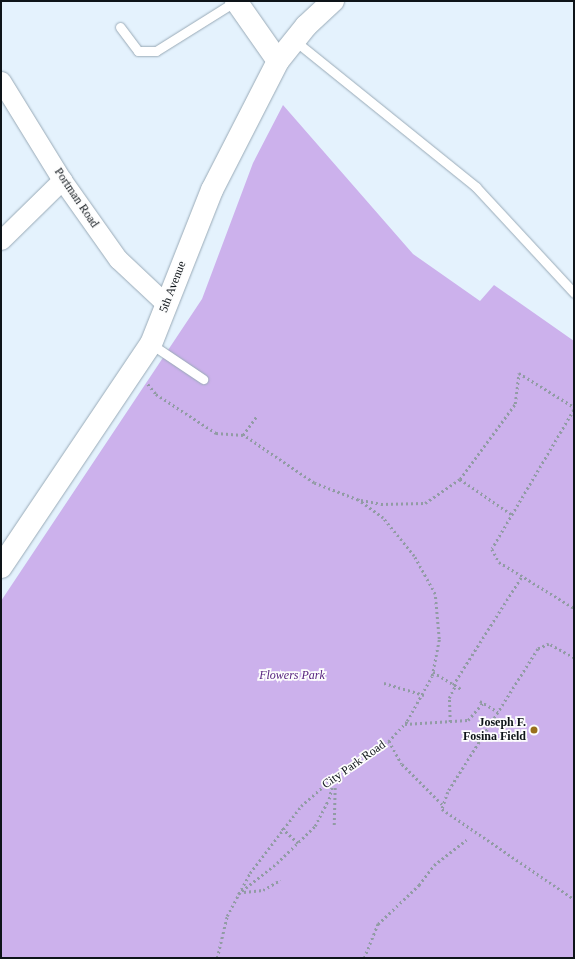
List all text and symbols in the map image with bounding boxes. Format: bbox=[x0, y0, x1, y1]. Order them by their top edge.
street label: Portman Road bbox=[51, 165, 101, 231]
street label: 5th Avenue bbox=[156, 259, 190, 315]
park label: Flowers Park bbox=[259, 669, 325, 683]
place label: Joseph F. Fosina Field bbox=[463, 716, 526, 744]
marker: Joseph F. Fosina Field bbox=[529, 725, 539, 735]
street label: City Park Road bbox=[320, 738, 388, 792]

